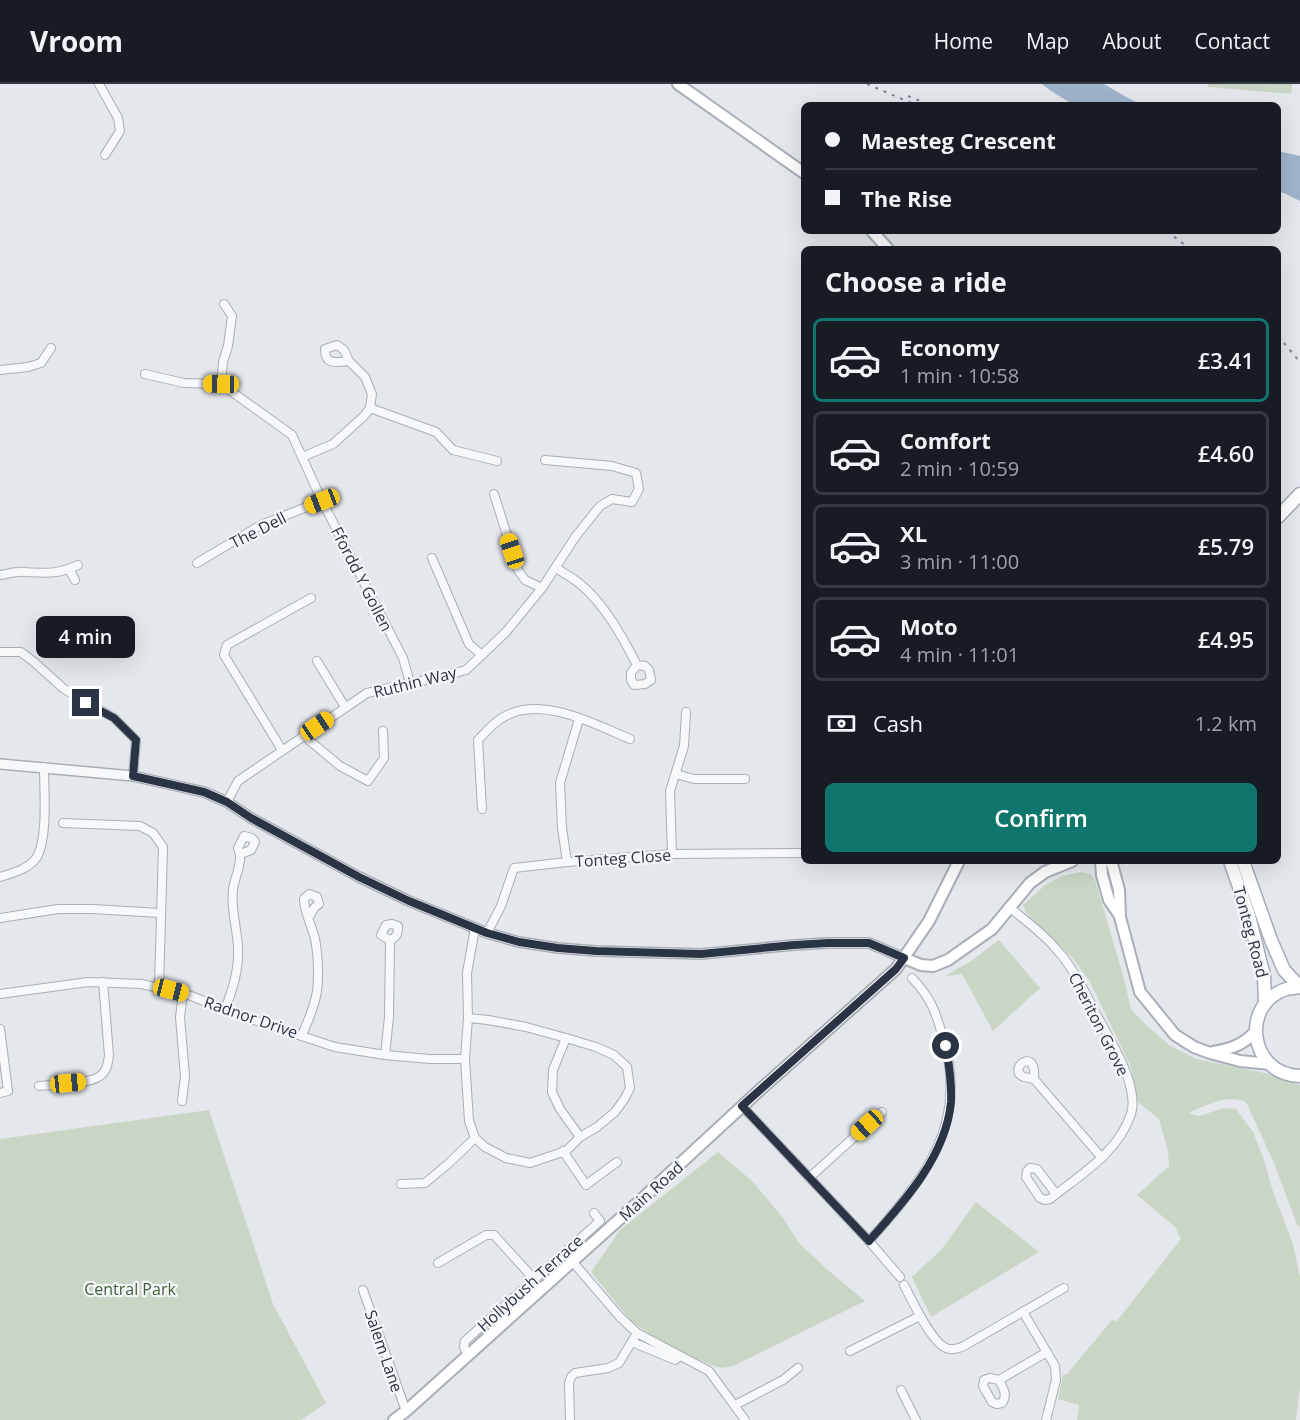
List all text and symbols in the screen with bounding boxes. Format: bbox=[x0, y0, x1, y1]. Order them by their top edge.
text: Vroom bbox=[30, 22, 123, 60]
text: Home bbox=[934, 27, 993, 55]
text: Map bbox=[1026, 27, 1069, 55]
text: About bbox=[1102, 27, 1162, 55]
text: Contact bbox=[1195, 27, 1270, 55]
text: Maesteg Crescent bbox=[861, 125, 1056, 155]
text: The Rise bbox=[861, 183, 952, 213]
text: Choose a ride bbox=[825, 263, 1007, 300]
text: Economy bbox=[900, 332, 999, 362]
icon: car bbox=[828, 333, 882, 387]
text: £3.41 bbox=[1198, 345, 1254, 375]
text: 1 min · 10:58 bbox=[900, 362, 1019, 389]
car bbox=[203, 375, 239, 393]
text: Comfort bbox=[900, 425, 991, 455]
icon: car bbox=[828, 426, 882, 480]
text: £4.60 bbox=[1198, 438, 1254, 468]
text: 2 min · 10:59 bbox=[900, 455, 1019, 482]
car bbox=[302, 486, 342, 516]
street label: The Dell bbox=[226, 506, 290, 554]
text: XL bbox=[900, 518, 927, 548]
icon: car bbox=[828, 519, 882, 573]
street label: Ffordd Y Gollen bbox=[326, 523, 398, 635]
car bbox=[498, 531, 526, 571]
text: £5.79 bbox=[1198, 531, 1254, 561]
text: 3 min · 11:00 bbox=[900, 548, 1019, 575]
text: Moto bbox=[900, 611, 958, 641]
icon: car bbox=[828, 612, 882, 666]
callout: 4 min bbox=[36, 616, 136, 658]
text: 4 min bbox=[59, 623, 113, 650]
text: £4.95 bbox=[1198, 624, 1254, 654]
text: 4 min · 11:01 bbox=[900, 641, 1019, 668]
street label: Ruthin Way bbox=[371, 661, 460, 703]
route end bbox=[72, 689, 99, 716]
icon: cash bbox=[825, 707, 858, 740]
car bbox=[297, 708, 337, 744]
text: Cash bbox=[873, 708, 923, 738]
text: 1.2 km bbox=[1195, 710, 1257, 737]
button: Confirm bbox=[825, 783, 1257, 852]
street label: Tonteg Close bbox=[574, 844, 672, 872]
street label: Tonteg Road bbox=[1228, 884, 1274, 980]
street label: Cheriton Grove bbox=[1063, 968, 1135, 1080]
car bbox=[151, 977, 191, 1003]
street label: Radnor Drive bbox=[201, 991, 301, 1043]
route start bbox=[932, 1032, 959, 1059]
car bbox=[49, 1072, 87, 1094]
car bbox=[848, 1106, 886, 1144]
street label: Main Road bbox=[614, 1156, 688, 1226]
street label: Hollybush Terrace bbox=[472, 1230, 588, 1336]
park label: Central Park bbox=[84, 1278, 176, 1300]
street label: Salem Lane bbox=[360, 1307, 408, 1395]

